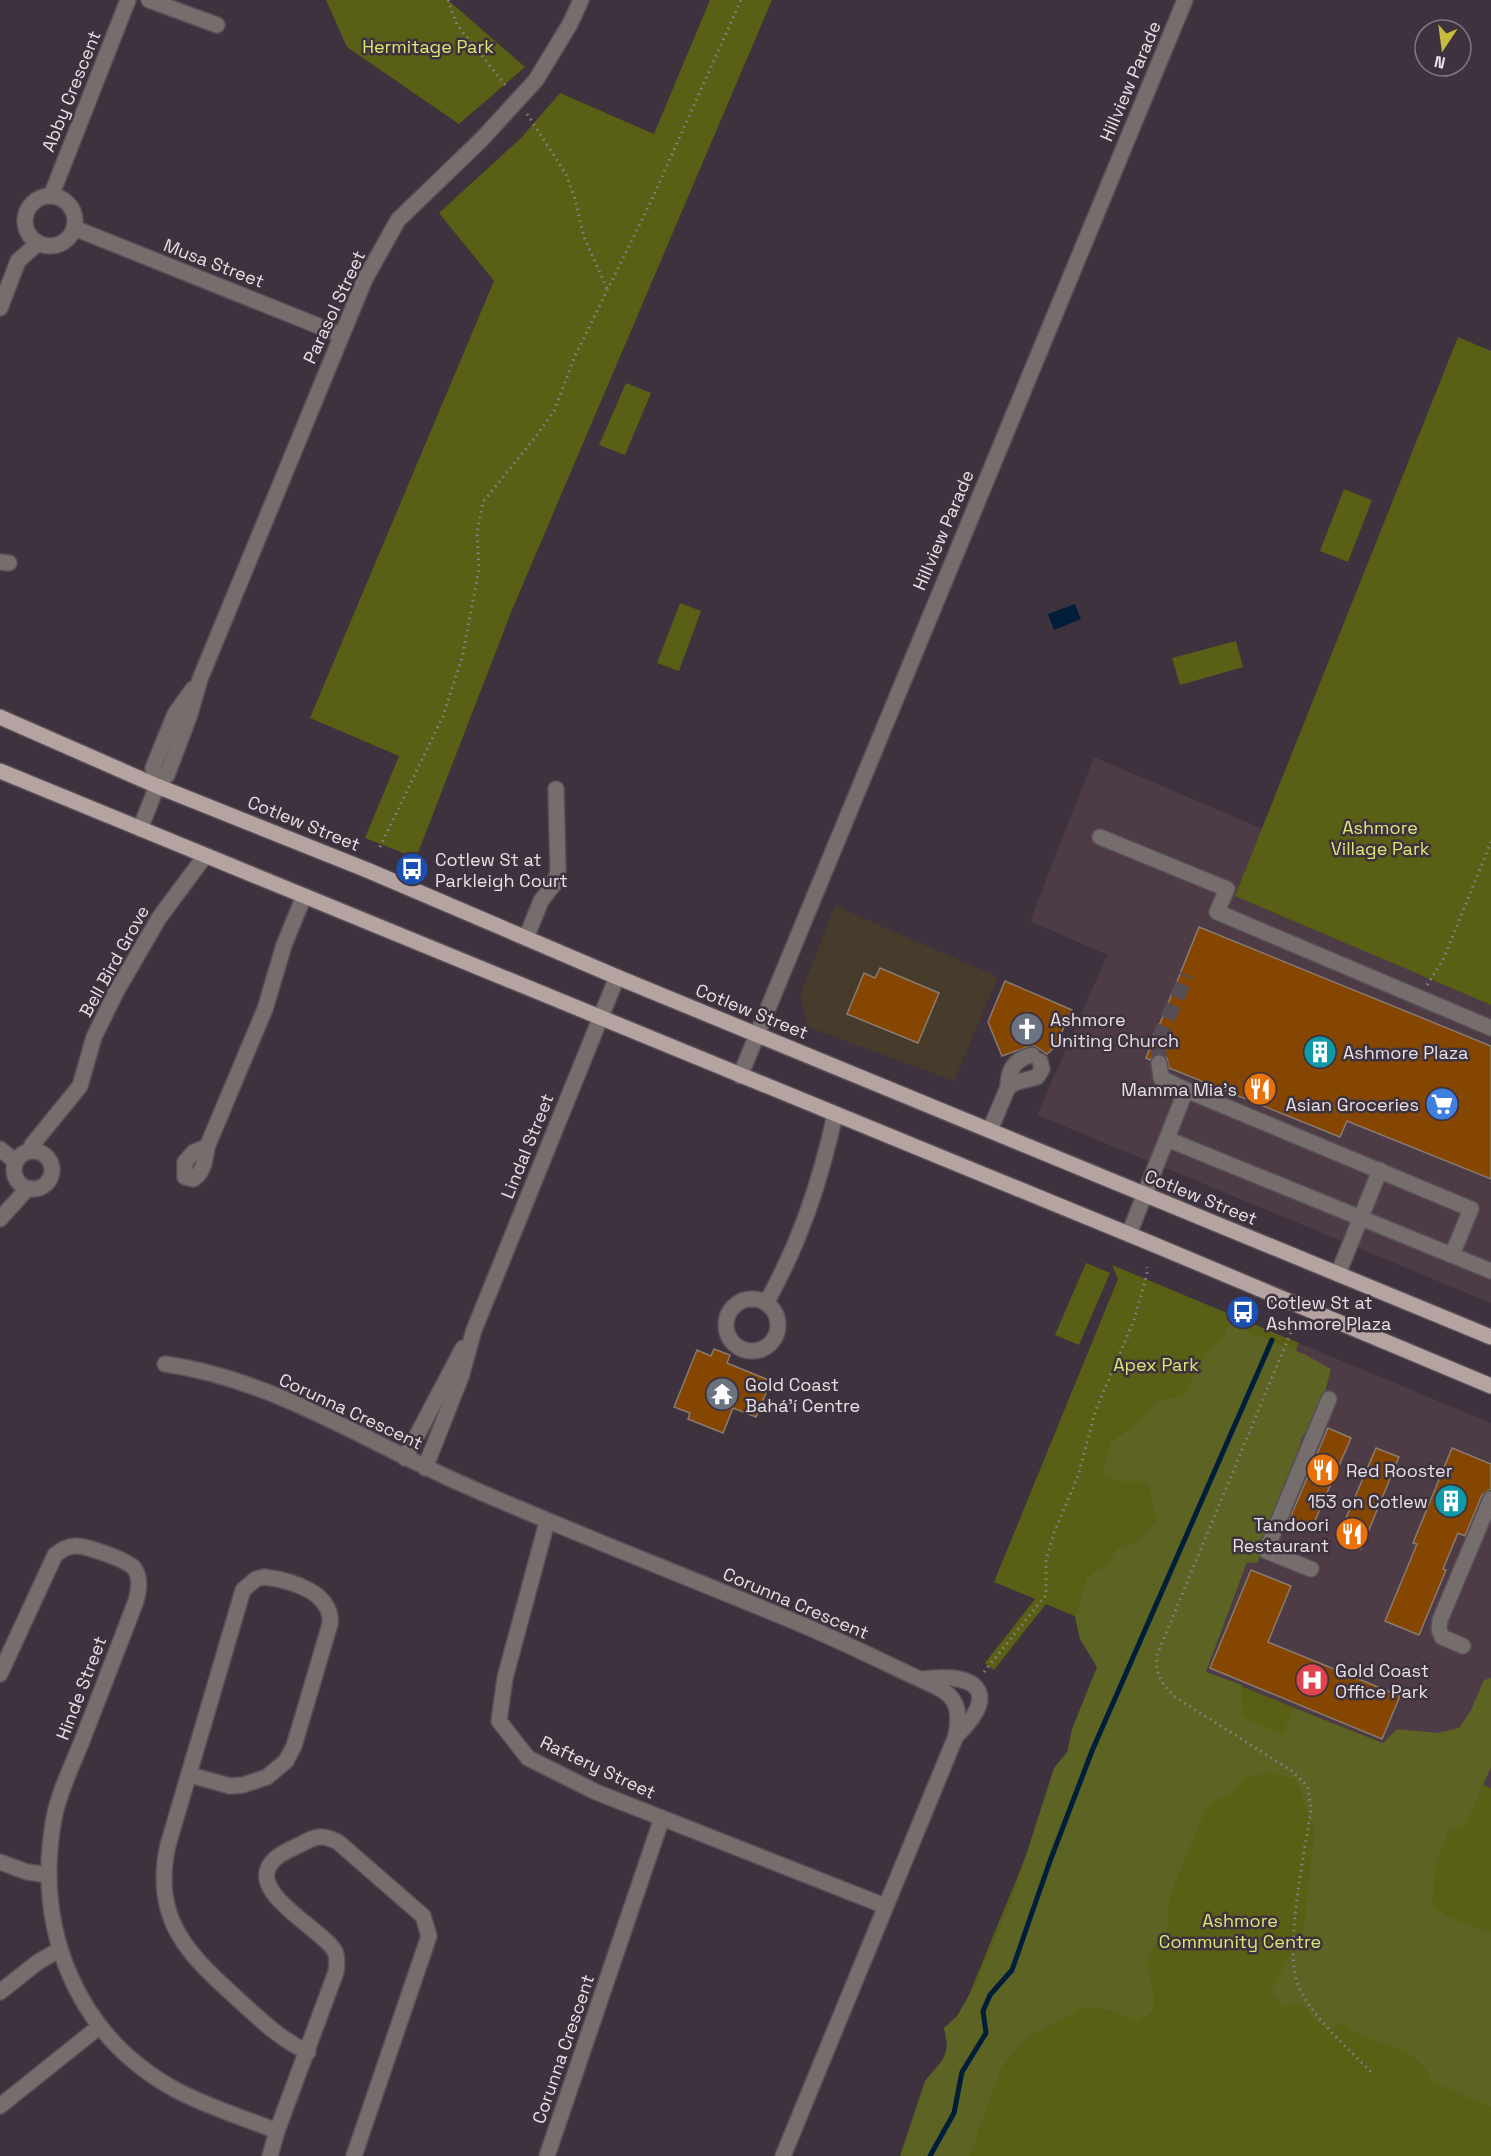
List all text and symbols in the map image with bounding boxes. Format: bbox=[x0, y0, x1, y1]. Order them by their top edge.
street label: Hillview Parade bbox=[1094, 17, 1166, 145]
north arrow bbox=[1413, 18, 1473, 78]
street label: Abby Crescent bbox=[36, 27, 106, 155]
park label: Hermitage Park bbox=[362, 35, 494, 58]
text: N bbox=[1432, 51, 1447, 74]
street label: Musa Street bbox=[160, 233, 268, 293]
street label: Parasol Street bbox=[298, 247, 370, 367]
street label: Hillview Parade bbox=[907, 466, 979, 594]
street label: Cotlew Street bbox=[244, 790, 364, 856]
park label: Ashmore Village Park bbox=[1331, 816, 1430, 860]
place label: Cotlew St at Parkleigh Court bbox=[435, 848, 568, 892]
bus stop icon: Cotlew St at Parkleigh Court bbox=[394, 851, 430, 887]
street label: Bell Bird Grove bbox=[74, 901, 154, 1021]
street label: Cotlew Street bbox=[692, 978, 812, 1044]
place label: Ashmore Uniting Church bbox=[1050, 1008, 1179, 1052]
church icon: Ashmore Uniting Church bbox=[1009, 1011, 1045, 1047]
building icon: Ashmore Plaza bbox=[1302, 1034, 1338, 1070]
place label: Ashmore Plaza bbox=[1343, 1041, 1468, 1064]
restaurant icon: Mamma Mia's bbox=[1242, 1071, 1278, 1107]
place label: Mamma Mia's bbox=[1121, 1078, 1237, 1101]
supermarket icon: Asian Groceries bbox=[1424, 1086, 1460, 1122]
street label: Lindal Street bbox=[495, 1090, 559, 1202]
place label: Asian Groceries bbox=[1286, 1093, 1419, 1116]
street label: Cotlew Street bbox=[1141, 1164, 1261, 1230]
place label: Cotlew St at Ashmore Plaza bbox=[1266, 1291, 1391, 1335]
bus stop icon: Cotlew St at Ashmore Plaza bbox=[1225, 1294, 1261, 1330]
park label: Apex Park bbox=[1113, 1353, 1199, 1376]
street label: Corunna Crescent bbox=[275, 1368, 427, 1454]
place label: Gold Coast Bahá'í Centre bbox=[745, 1373, 860, 1417]
temple icon: Gold Coast Bahá'í Centre bbox=[704, 1376, 740, 1412]
restaurant icon: Red Rooster bbox=[1305, 1452, 1341, 1488]
place label: Red Rooster bbox=[1346, 1459, 1453, 1482]
building icon: 153 on Cotlew bbox=[1433, 1483, 1469, 1519]
place label: 153 on Cotlew bbox=[1307, 1490, 1428, 1513]
place label: Tandoori Restaurant bbox=[1232, 1513, 1329, 1557]
restaurant icon: Tandoori Restaurant bbox=[1334, 1516, 1370, 1552]
street label: Corunna Crescent bbox=[720, 1562, 872, 1644]
street label: Hinde Street bbox=[51, 1633, 111, 1743]
place label: Gold Coast Office Park bbox=[1335, 1659, 1429, 1703]
hospital icon: Gold Coast Office Park bbox=[1294, 1662, 1330, 1698]
street label: Raftery Street bbox=[537, 1730, 659, 1804]
park label: Ashmore Community Centre bbox=[1159, 1909, 1321, 1953]
street label: Corunna Crescent bbox=[527, 1971, 599, 2127]

